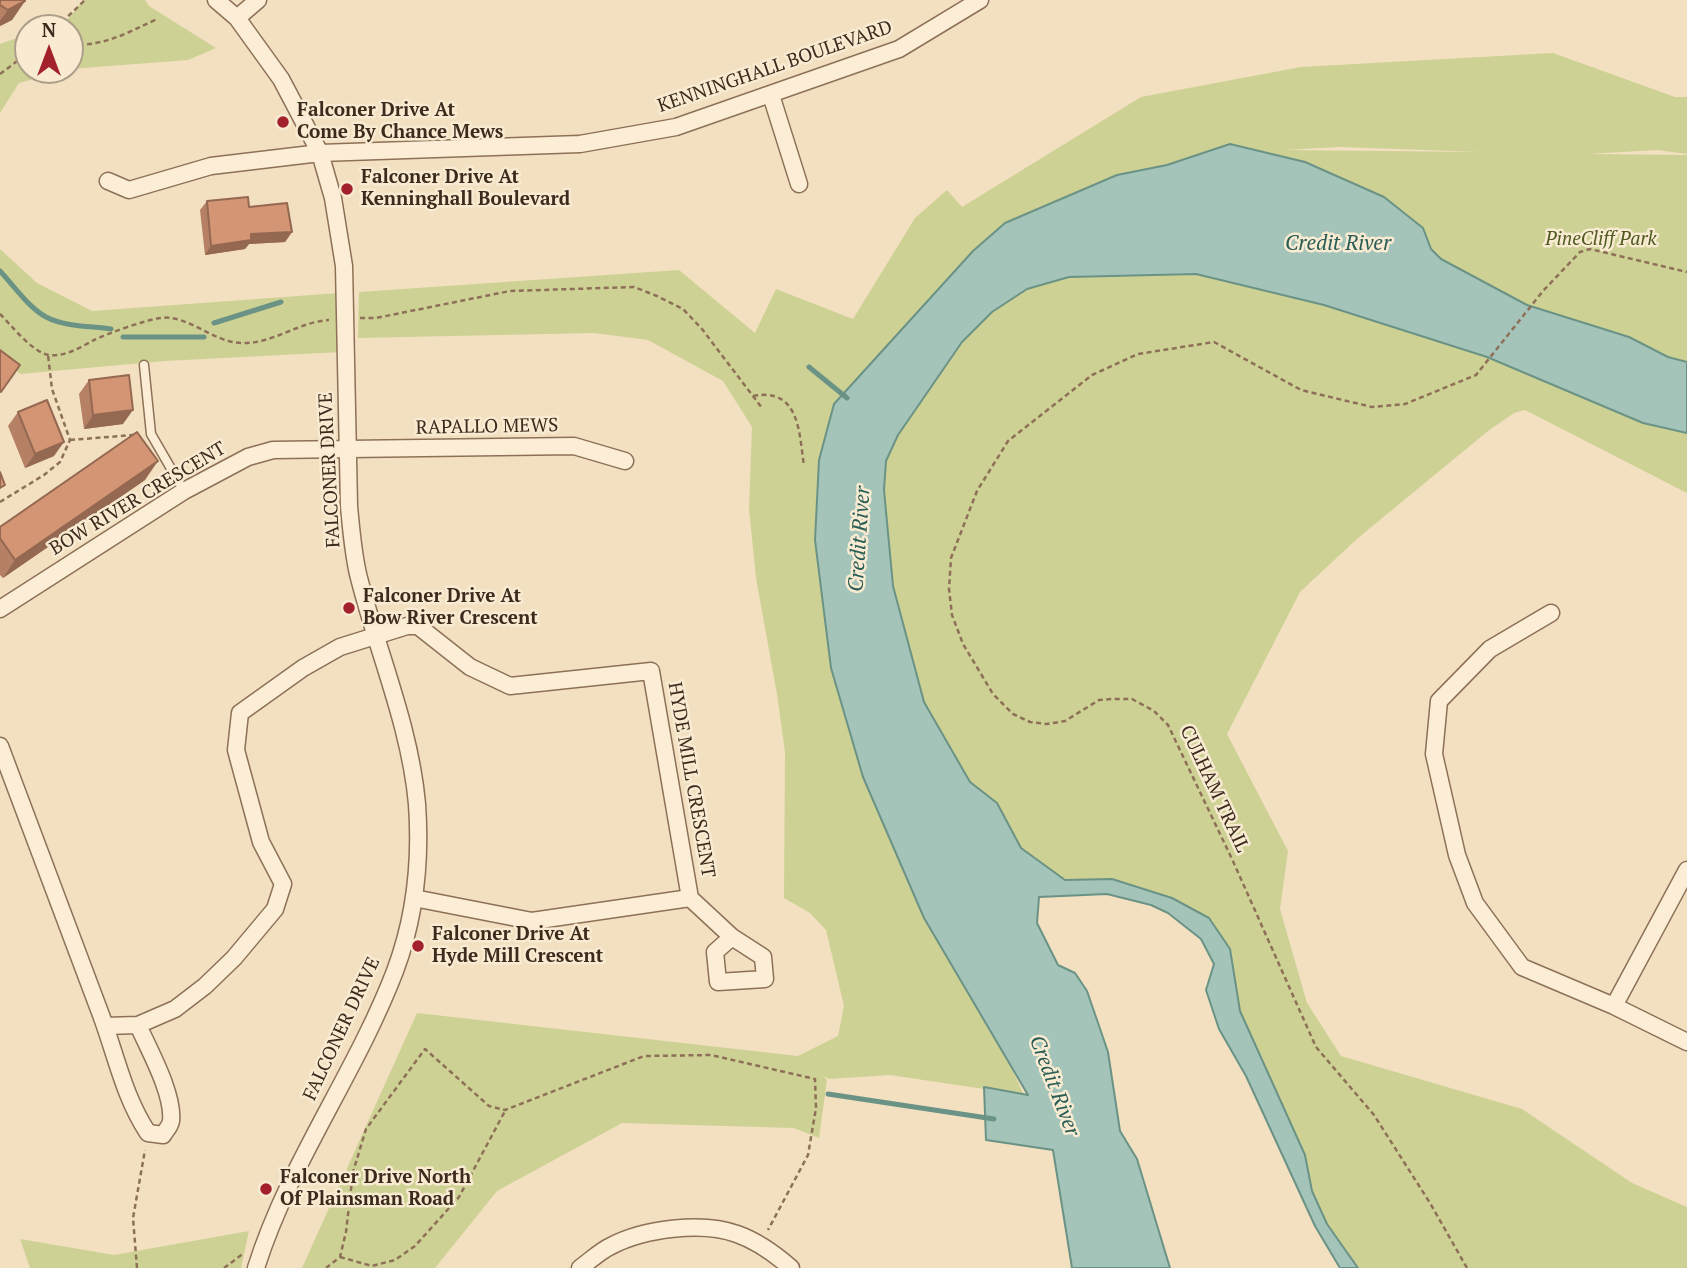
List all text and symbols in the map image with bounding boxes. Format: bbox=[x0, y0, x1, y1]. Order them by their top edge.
north arrow bbox=[14, 14, 84, 84]
street label: KENNINGHALL BOULEVARD bbox=[655, 16, 895, 118]
text: N bbox=[42, 17, 56, 42]
place label: Falconer Drive At Come By Chance Mews bbox=[297, 100, 503, 144]
marker: Falconer Drive At Come By Chance Mews bbox=[275, 114, 291, 130]
place label: Falconer Drive At Kenninghall Boulevard bbox=[361, 167, 570, 211]
marker: Falconer Drive At Kenninghall Boulevard bbox=[339, 181, 355, 197]
park label: PineCliff Park bbox=[1545, 229, 1657, 251]
water label: Credit River bbox=[1285, 231, 1391, 257]
street label: FALCONER DRIVE bbox=[315, 392, 345, 548]
street label: RAPALLO MEWS bbox=[416, 414, 558, 440]
street label: BOW RIVER CRESCENT bbox=[46, 437, 230, 561]
water label: Credit River bbox=[844, 485, 876, 593]
place label: Falconer Drive At Bow River Crescent bbox=[363, 586, 538, 630]
marker: Falconer Drive At Bow River Crescent bbox=[341, 600, 357, 616]
street label: HYDE MILL CRESCENT bbox=[663, 680, 719, 880]
street label: CULHAM TRAIL bbox=[1175, 722, 1253, 856]
place label: Falconer Drive At Hyde Mill Crescent bbox=[432, 924, 603, 968]
marker: Falconer Drive At Hyde Mill Crescent bbox=[410, 938, 426, 954]
street label: FALCONER DRIVE bbox=[299, 954, 385, 1104]
water label: Credit River bbox=[1023, 1032, 1085, 1140]
place label: Falconer Drive North Of Plainsman Road bbox=[280, 1167, 471, 1211]
marker: Falconer Drive North Of Plainsman Road bbox=[258, 1181, 274, 1197]

